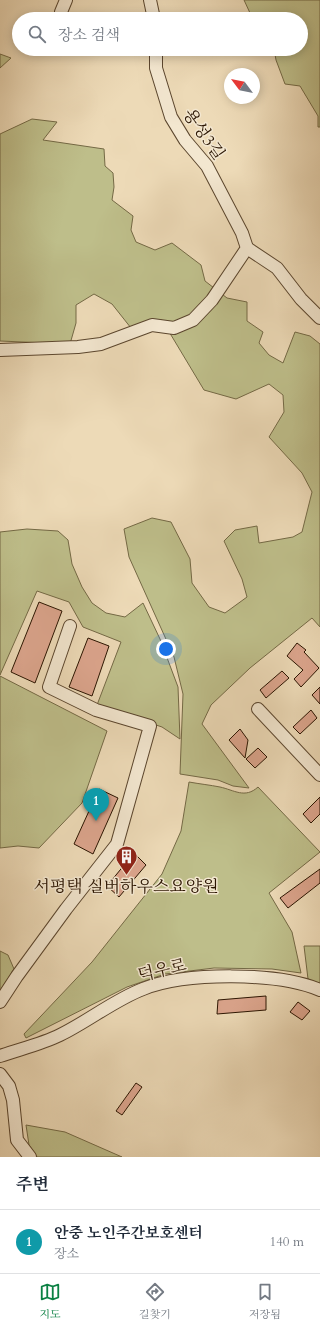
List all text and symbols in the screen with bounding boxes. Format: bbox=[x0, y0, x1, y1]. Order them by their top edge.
search box bbox=[12, 12, 308, 56]
icon: search bbox=[26, 23, 48, 45]
text: 장소 검색 bbox=[58, 25, 120, 45]
north arrow bbox=[224, 68, 260, 104]
street label: 용성3길 bbox=[178, 104, 230, 164]
your location bbox=[156, 639, 176, 659]
pin: 1 bbox=[83, 788, 109, 821]
building icon: 서평택 실버하우스요양원 bbox=[113, 843, 139, 876]
place label: 서평택 실버하우스요양원 bbox=[33, 875, 219, 898]
street label: 덕우로 bbox=[135, 953, 189, 987]
text: 주변 bbox=[16, 1173, 49, 1196]
text: 안중 노인주간보호센터 bbox=[54, 1223, 203, 1243]
text: 1 bbox=[26, 1233, 32, 1251]
text: 140 m bbox=[270, 1233, 304, 1251]
text: 장소 bbox=[54, 1245, 79, 1263]
tab: 지도 bbox=[39, 1281, 61, 1322]
tab: 길찾기 bbox=[139, 1281, 171, 1322]
tab: 저장됨 bbox=[249, 1281, 281, 1322]

